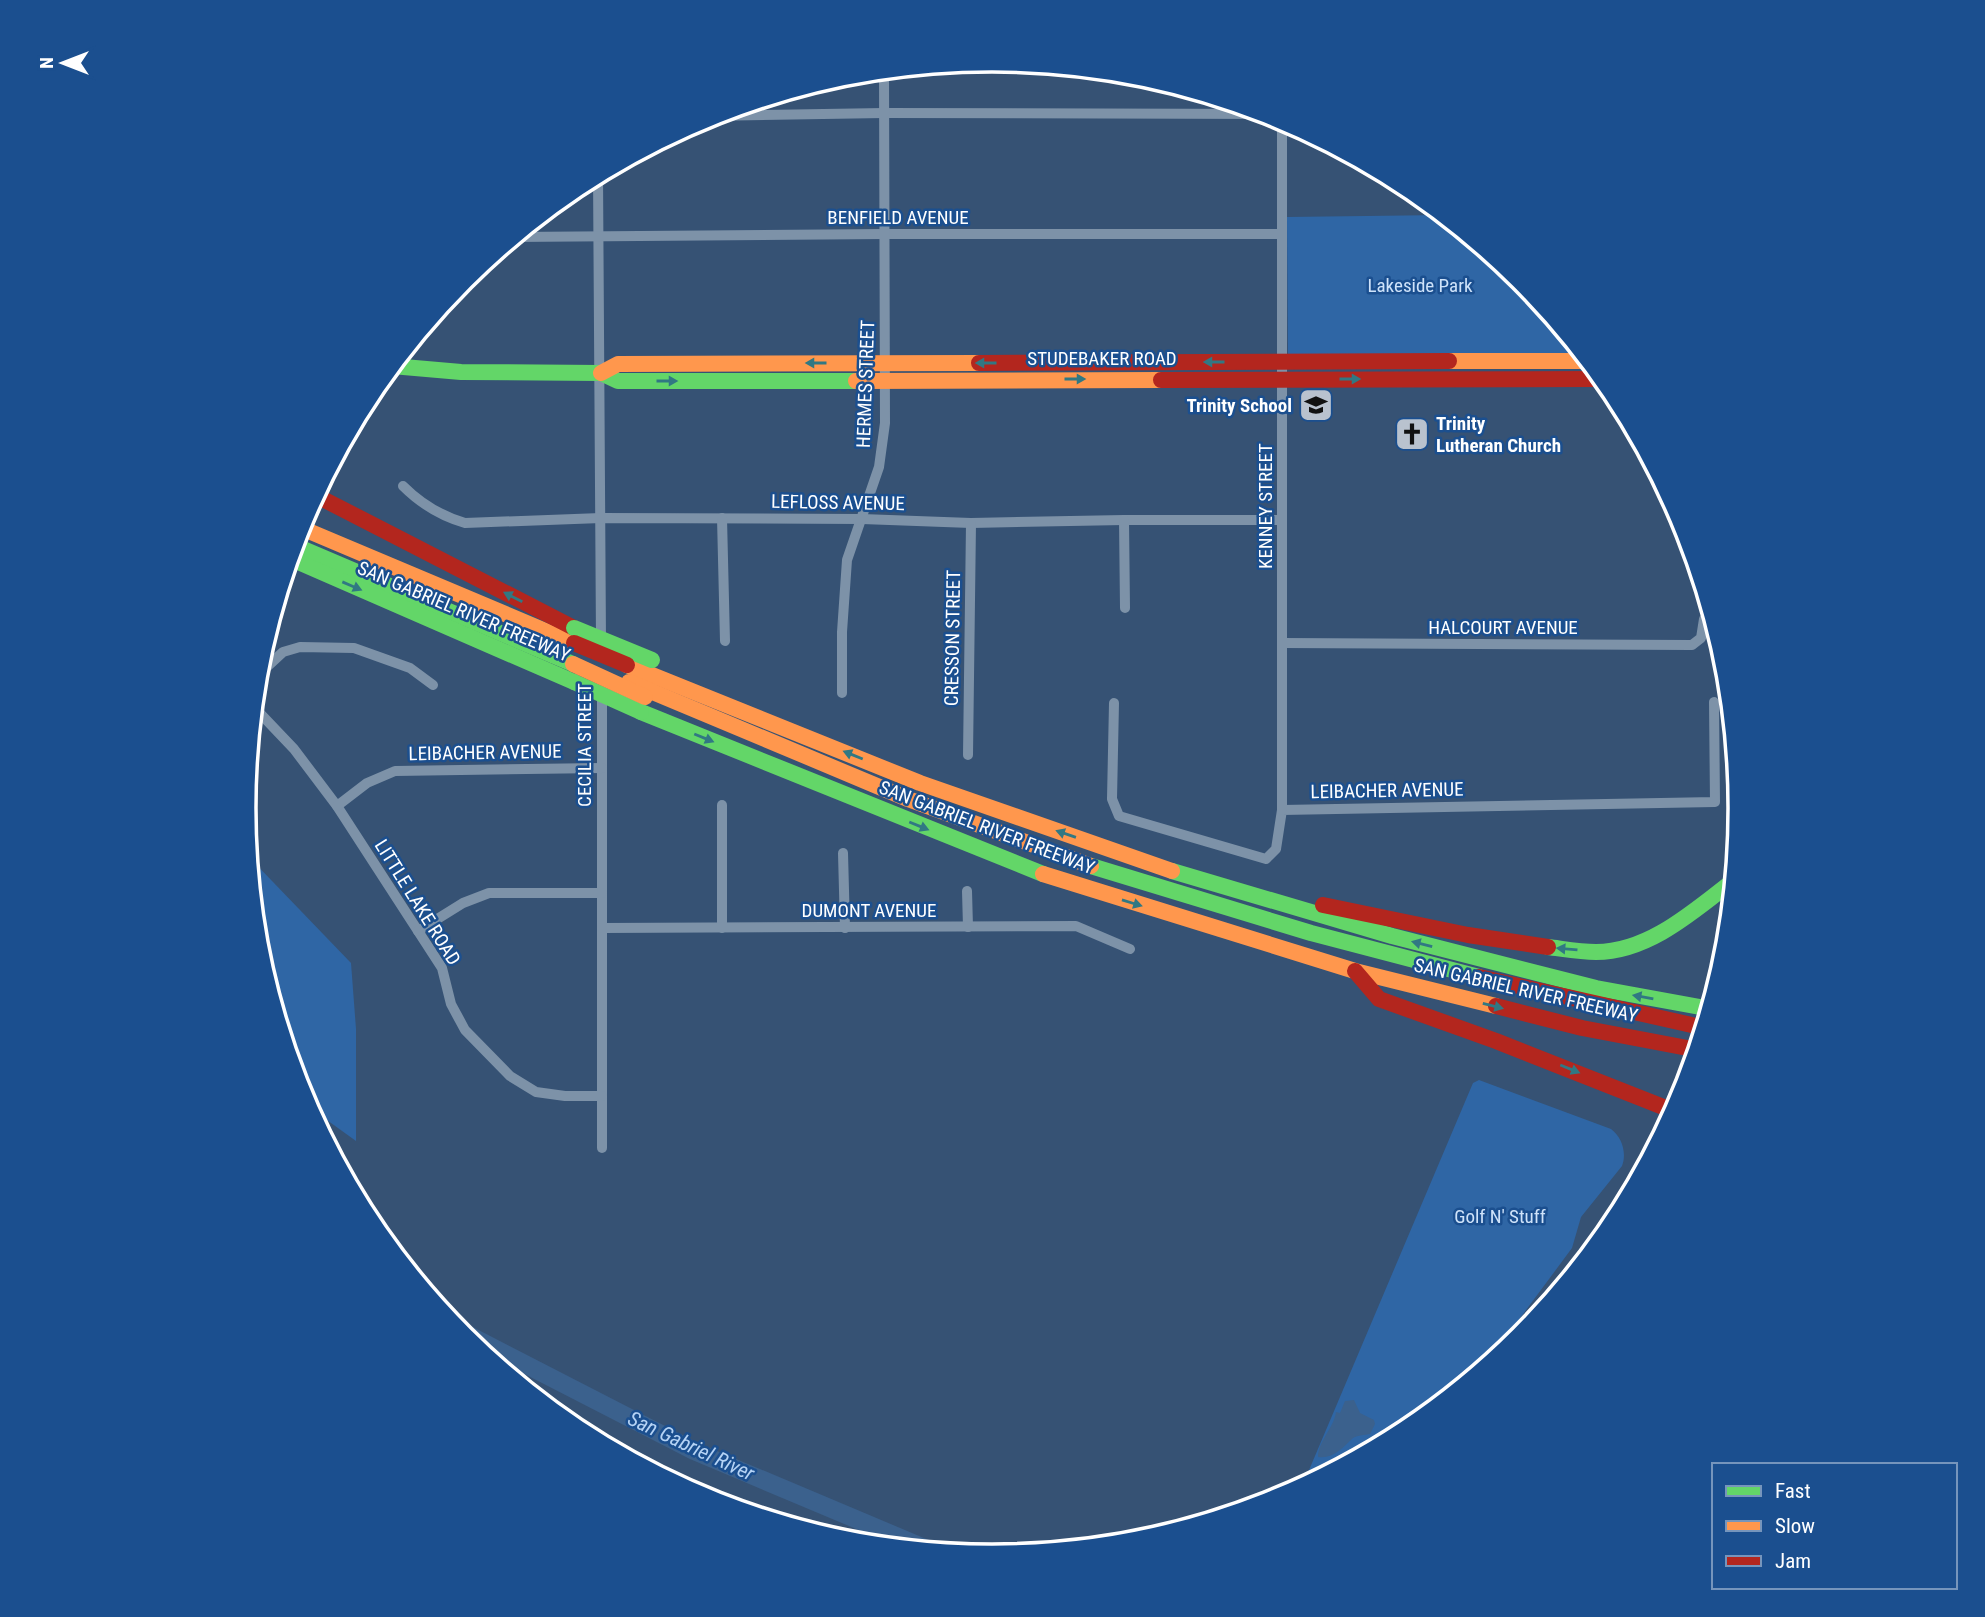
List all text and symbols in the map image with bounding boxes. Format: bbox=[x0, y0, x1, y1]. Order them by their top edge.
north arrow bbox=[28, 28, 98, 98]
text: N bbox=[35, 57, 58, 69]
street label: BENFIELD AVENUE bbox=[827, 206, 969, 229]
park label: Lakeside Park bbox=[1367, 274, 1473, 297]
street label: HERMES STREET bbox=[852, 319, 879, 448]
street label: STUDEBAKER ROAD bbox=[1027, 347, 1177, 370]
one-way arrow bbox=[1203, 356, 1225, 368]
one-way arrow bbox=[805, 357, 827, 369]
one-way arrow bbox=[975, 357, 997, 369]
one-way arrow bbox=[1340, 373, 1362, 385]
one-way arrow bbox=[1064, 374, 1086, 385]
one-way arrow bbox=[657, 375, 679, 387]
school or university icon: Trinity School bbox=[1297, 386, 1335, 424]
place label: Trinity School bbox=[1186, 394, 1292, 417]
place label: Trinity Lutheran Church bbox=[1436, 412, 1561, 457]
church icon: Trinity Lutheran Church bbox=[1393, 415, 1431, 453]
street label: KENNEY STREET bbox=[1254, 443, 1277, 569]
street label: LEFLOSS AVENUE bbox=[771, 490, 905, 515]
street label: SAN GABRIEL RIVER FREEWAY bbox=[354, 556, 574, 667]
street label: CRESSON STREET bbox=[940, 570, 965, 706]
one-way arrow bbox=[342, 580, 363, 591]
one-way arrow bbox=[503, 591, 523, 602]
street label: HALCOURT AVENUE bbox=[1428, 616, 1578, 639]
street label: CECILIA STREET bbox=[573, 683, 596, 807]
one-way arrow bbox=[694, 732, 715, 743]
street label: LEIBACHER AVENUE bbox=[408, 740, 562, 765]
one-way arrow bbox=[842, 750, 863, 761]
street label: SAN GABRIEL RIVER FREEWAY bbox=[876, 776, 1098, 879]
street label: LEIBACHER AVENUE bbox=[1310, 778, 1464, 803]
one-way arrow bbox=[908, 820, 929, 831]
one-way arrow bbox=[1055, 828, 1076, 839]
street label: LITTLE LAKE ROAD bbox=[370, 835, 465, 969]
one-way arrow bbox=[1122, 898, 1143, 909]
street label: DUMONT AVENUE bbox=[802, 899, 936, 922]
one-way arrow bbox=[1411, 938, 1433, 949]
one-way arrow bbox=[1555, 943, 1577, 954]
street label: SAN GABRIEL RIVER FREEWAY bbox=[1412, 954, 1640, 1027]
one-way arrow bbox=[1632, 991, 1654, 1002]
one-way arrow bbox=[1482, 1001, 1504, 1012]
one-way arrow bbox=[1559, 1064, 1580, 1075]
park label: Golf N' Stuff bbox=[1454, 1205, 1546, 1228]
water label: San Gabriel River bbox=[624, 1406, 759, 1486]
legend bbox=[1712, 1463, 1957, 1589]
text: Fast bbox=[1775, 1479, 1811, 1503]
text: Slow bbox=[1775, 1514, 1815, 1538]
text: Jam bbox=[1775, 1549, 1811, 1573]

